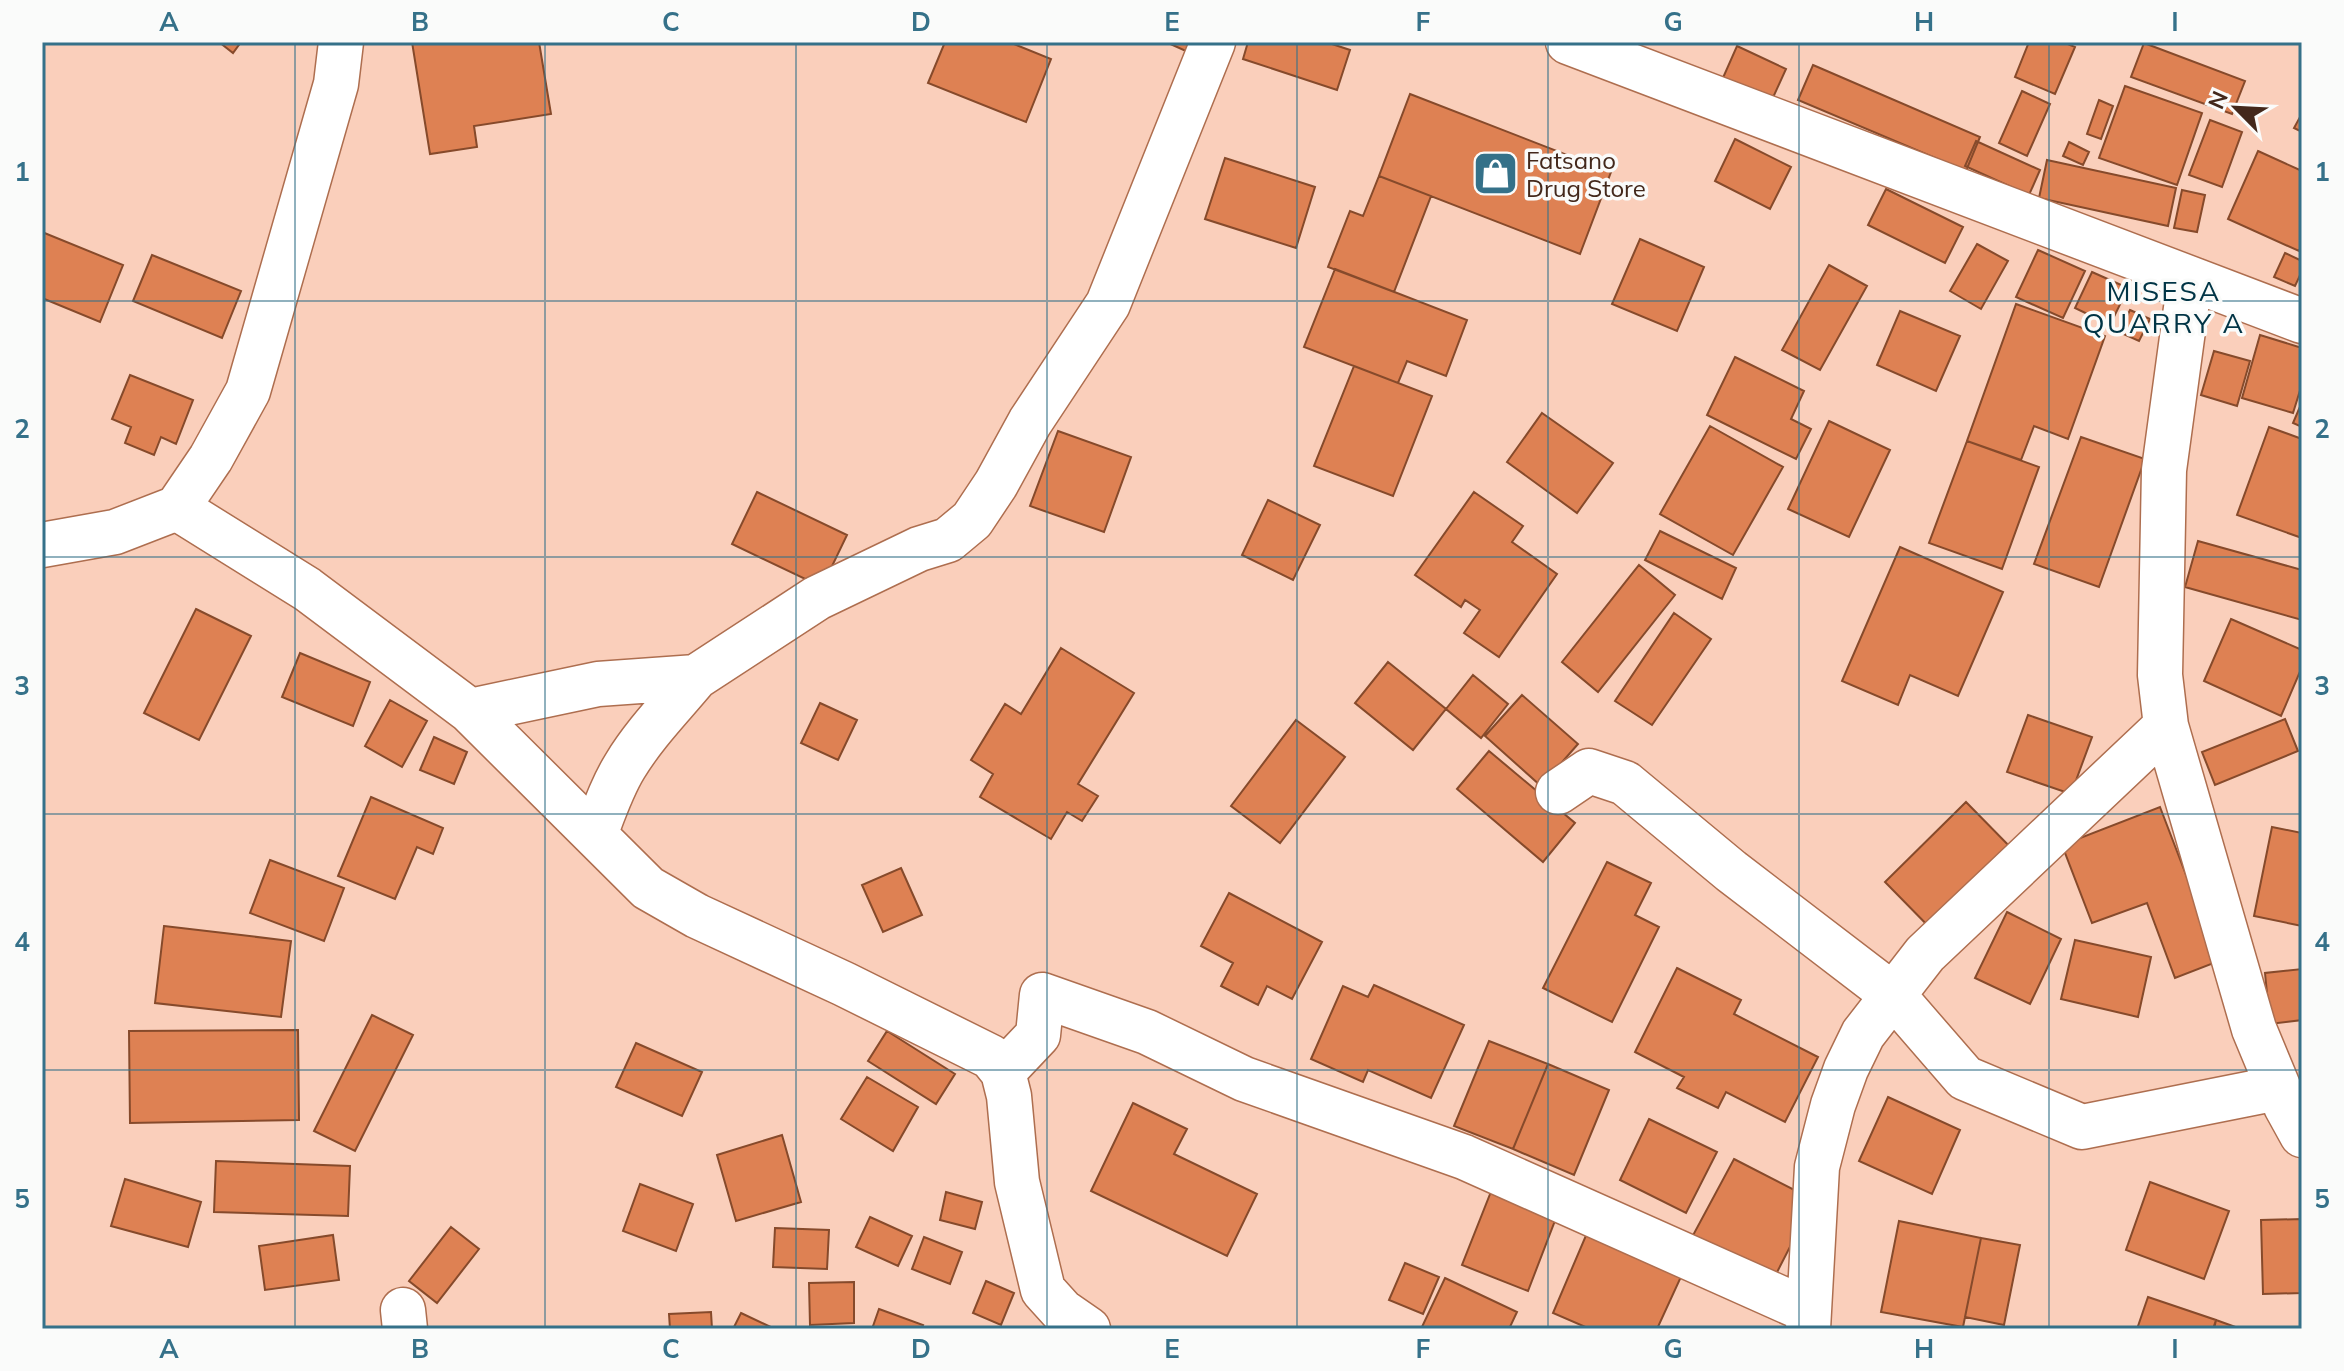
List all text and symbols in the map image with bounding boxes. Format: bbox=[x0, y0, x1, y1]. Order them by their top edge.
text: A bbox=[159, 5, 179, 38]
text: B bbox=[411, 5, 429, 38]
text: C bbox=[662, 5, 680, 38]
text: D bbox=[911, 5, 931, 38]
text: E bbox=[1164, 5, 1180, 38]
text: F bbox=[1416, 5, 1431, 38]
text: G bbox=[1663, 5, 1683, 38]
text: H bbox=[1914, 5, 1934, 38]
text: I bbox=[2171, 5, 2179, 38]
north arrow bbox=[2196, 68, 2276, 148]
text: N bbox=[2202, 87, 2234, 113]
place label: Fatsano Drug Store bbox=[1526, 145, 1646, 203]
shop icon: Fatsano Drug Store bbox=[1471, 150, 1519, 198]
text: 1 bbox=[14, 155, 30, 188]
text: 1 bbox=[2314, 155, 2330, 188]
district label: MISESA QUARRY A bbox=[2083, 273, 2245, 340]
text: 2 bbox=[14, 412, 30, 445]
text: 2 bbox=[2314, 412, 2330, 445]
text: 3 bbox=[14, 669, 30, 702]
text: 3 bbox=[2314, 669, 2330, 702]
text: 4 bbox=[14, 925, 30, 958]
text: 4 bbox=[2314, 925, 2330, 958]
text: 5 bbox=[14, 1182, 30, 1215]
text: 5 bbox=[2314, 1182, 2330, 1215]
text: A bbox=[159, 1332, 179, 1365]
text: B bbox=[411, 1332, 429, 1365]
text: C bbox=[662, 1332, 680, 1365]
text: D bbox=[911, 1332, 931, 1365]
text: E bbox=[1164, 1332, 1180, 1365]
text: F bbox=[1416, 1332, 1431, 1365]
text: G bbox=[1663, 1332, 1683, 1365]
text: H bbox=[1914, 1332, 1934, 1365]
text: I bbox=[2171, 1332, 2179, 1365]

